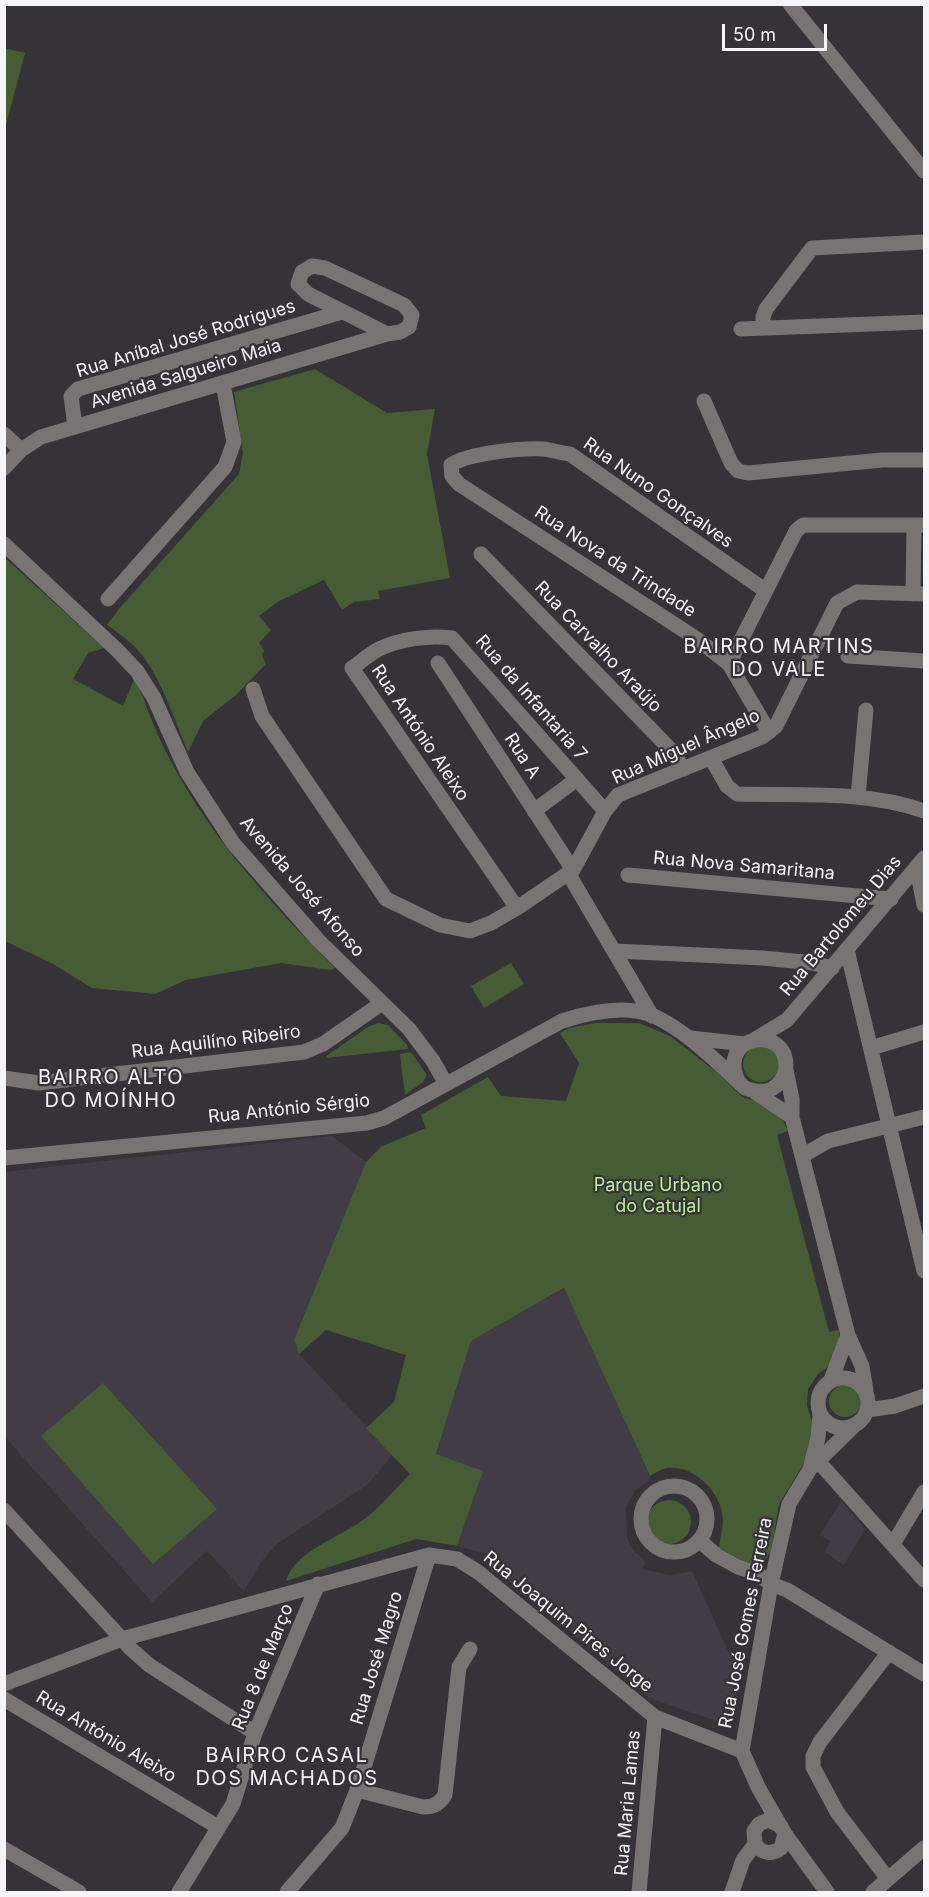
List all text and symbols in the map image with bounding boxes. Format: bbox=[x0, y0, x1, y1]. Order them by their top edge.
scale bar bbox=[725, 12, 830, 50]
text: 50 m bbox=[733, 24, 776, 45]
street label: Rua Aníbal José Rodrigues bbox=[74, 295, 298, 383]
street label: Avenida Salgueiro Maia bbox=[88, 335, 284, 413]
street label: Rua Nuno Gonçalves bbox=[579, 433, 737, 553]
street label: Rua Nova da Trindade bbox=[530, 502, 700, 622]
street label: Rua Carvalho Araújo bbox=[530, 577, 666, 717]
street label: Rua da Infantaria 7 bbox=[471, 631, 591, 765]
district label: BAIRRO MARTINS DO VALE bbox=[684, 635, 874, 682]
street label: Rua António Aleixo bbox=[366, 661, 474, 805]
street label: Rua Miguel Ângelo bbox=[609, 705, 763, 789]
street label: Rua A bbox=[499, 729, 545, 783]
street label: Avenida José Afonso bbox=[235, 812, 369, 962]
street label: Rua Nova Samaritana bbox=[652, 847, 836, 885]
street label: Rua Bartolomeu Dias bbox=[776, 851, 906, 1001]
street label: Rua Aquilíno Ribeiro bbox=[130, 1021, 302, 1063]
district label: BAIRRO ALTO DO MOÍNHO bbox=[38, 1066, 184, 1113]
street label: Rua António Sérgio bbox=[207, 1090, 371, 1128]
park label: Parque Urbano do Catujal bbox=[594, 1175, 722, 1218]
street label: Rua José Gomes Ferreira bbox=[715, 1516, 777, 1730]
street label: Rua Joaquim Pires Jorge bbox=[479, 1547, 657, 1697]
street label: Rua José Magro bbox=[346, 1589, 408, 1727]
street label: Rua 8 de Março bbox=[228, 1601, 298, 1733]
street label: Rua António Aleixo bbox=[32, 1687, 180, 1787]
street label: Rua Maria Lamas bbox=[611, 1729, 645, 1877]
district label: BAIRRO CASAL DOS MACHADOS bbox=[195, 1744, 379, 1791]

